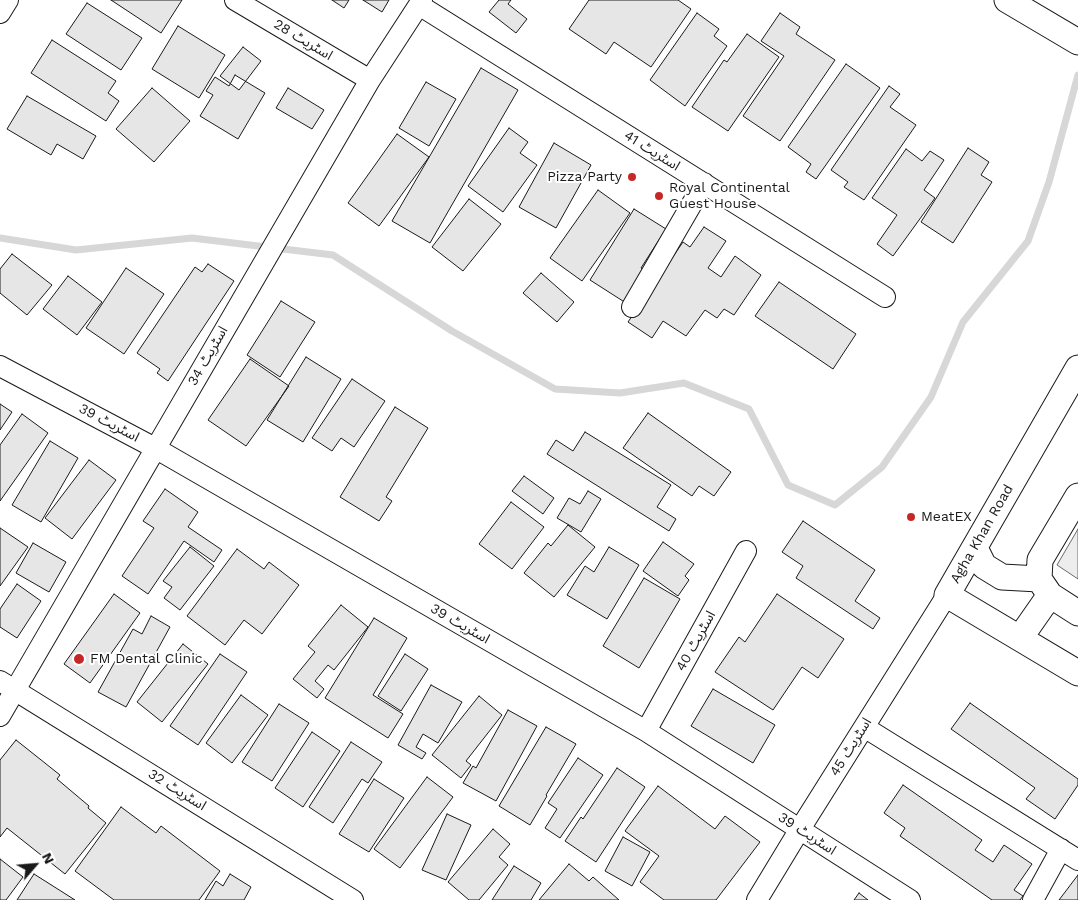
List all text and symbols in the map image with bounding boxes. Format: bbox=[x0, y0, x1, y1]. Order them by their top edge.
street label: اسٹریٹ 28 bbox=[271, 16, 335, 64]
street label: اسٹریٹ 41 bbox=[621, 127, 683, 175]
place label: Pizza Party bbox=[547, 169, 622, 185]
marker: Pizza Party bbox=[626, 171, 638, 183]
place label: Royal Continental Guest House bbox=[669, 180, 790, 212]
marker: Royal Continental Guest House bbox=[653, 190, 665, 202]
street label: اسٹریٹ 34 bbox=[184, 323, 232, 389]
street label: اسٹریٹ 39 bbox=[76, 400, 142, 446]
street label: Agha Khan Road bbox=[947, 482, 1017, 586]
place label: MeatEX bbox=[921, 509, 972, 525]
marker: MeatEX bbox=[905, 511, 917, 523]
street label: اسٹریٹ 39 bbox=[427, 600, 493, 648]
street label: اسٹریٹ 40 bbox=[673, 608, 719, 674]
place label: FM Dental Clinic bbox=[90, 651, 203, 667]
marker: FM Dental Clinic bbox=[72, 652, 86, 666]
street label: اسٹریٹ 45 bbox=[826, 715, 876, 779]
street label: اسٹریٹ 32 bbox=[145, 766, 209, 814]
street label: اسٹریٹ 39 bbox=[775, 809, 839, 859]
north arrow bbox=[10, 840, 60, 890]
text: N bbox=[39, 850, 58, 866]

